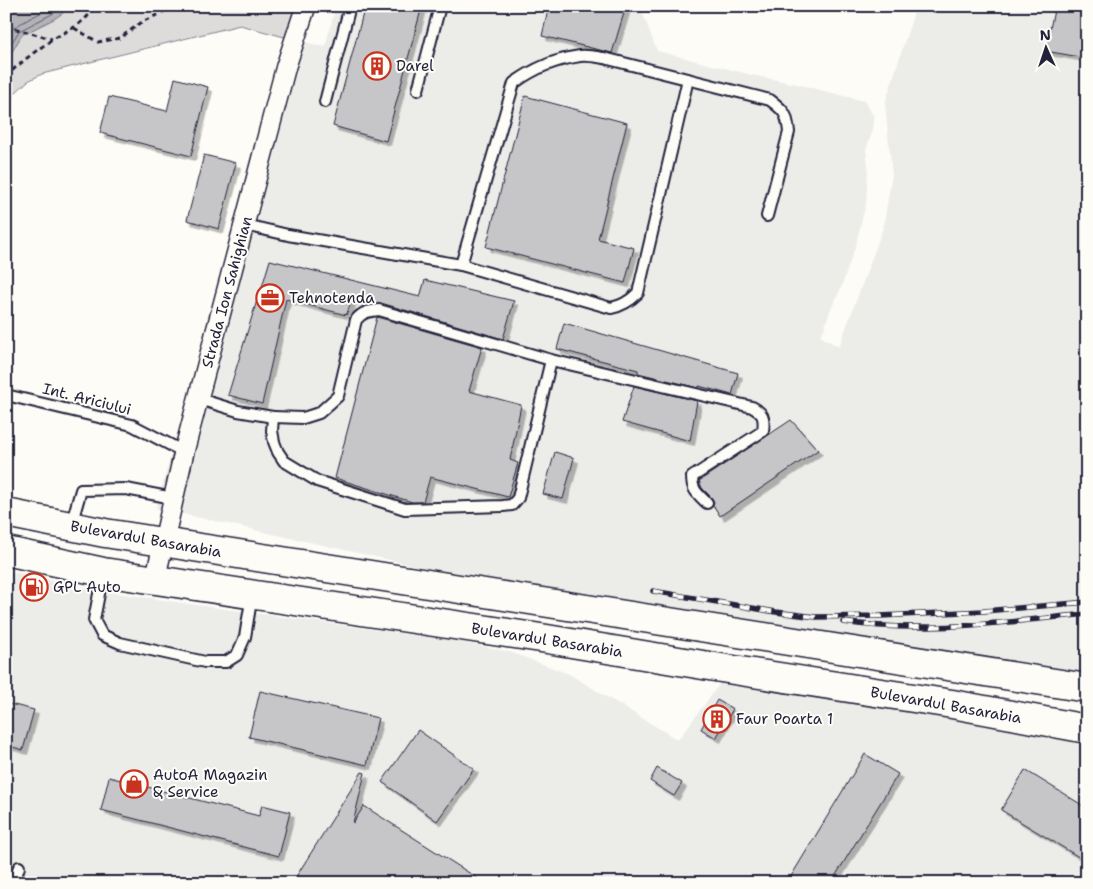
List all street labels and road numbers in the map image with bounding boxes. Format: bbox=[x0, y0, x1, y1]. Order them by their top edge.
street label: Strada Ion Sahighian bbox=[197, 214, 257, 370]
street label: Int. Ariciului bbox=[41, 378, 133, 420]
street label: Bulevardul Basarabia bbox=[69, 516, 224, 562]
street label: Bulevardul Basarabia bbox=[470, 618, 625, 662]
street label: Bulevardul Basarabia bbox=[869, 682, 1024, 728]

